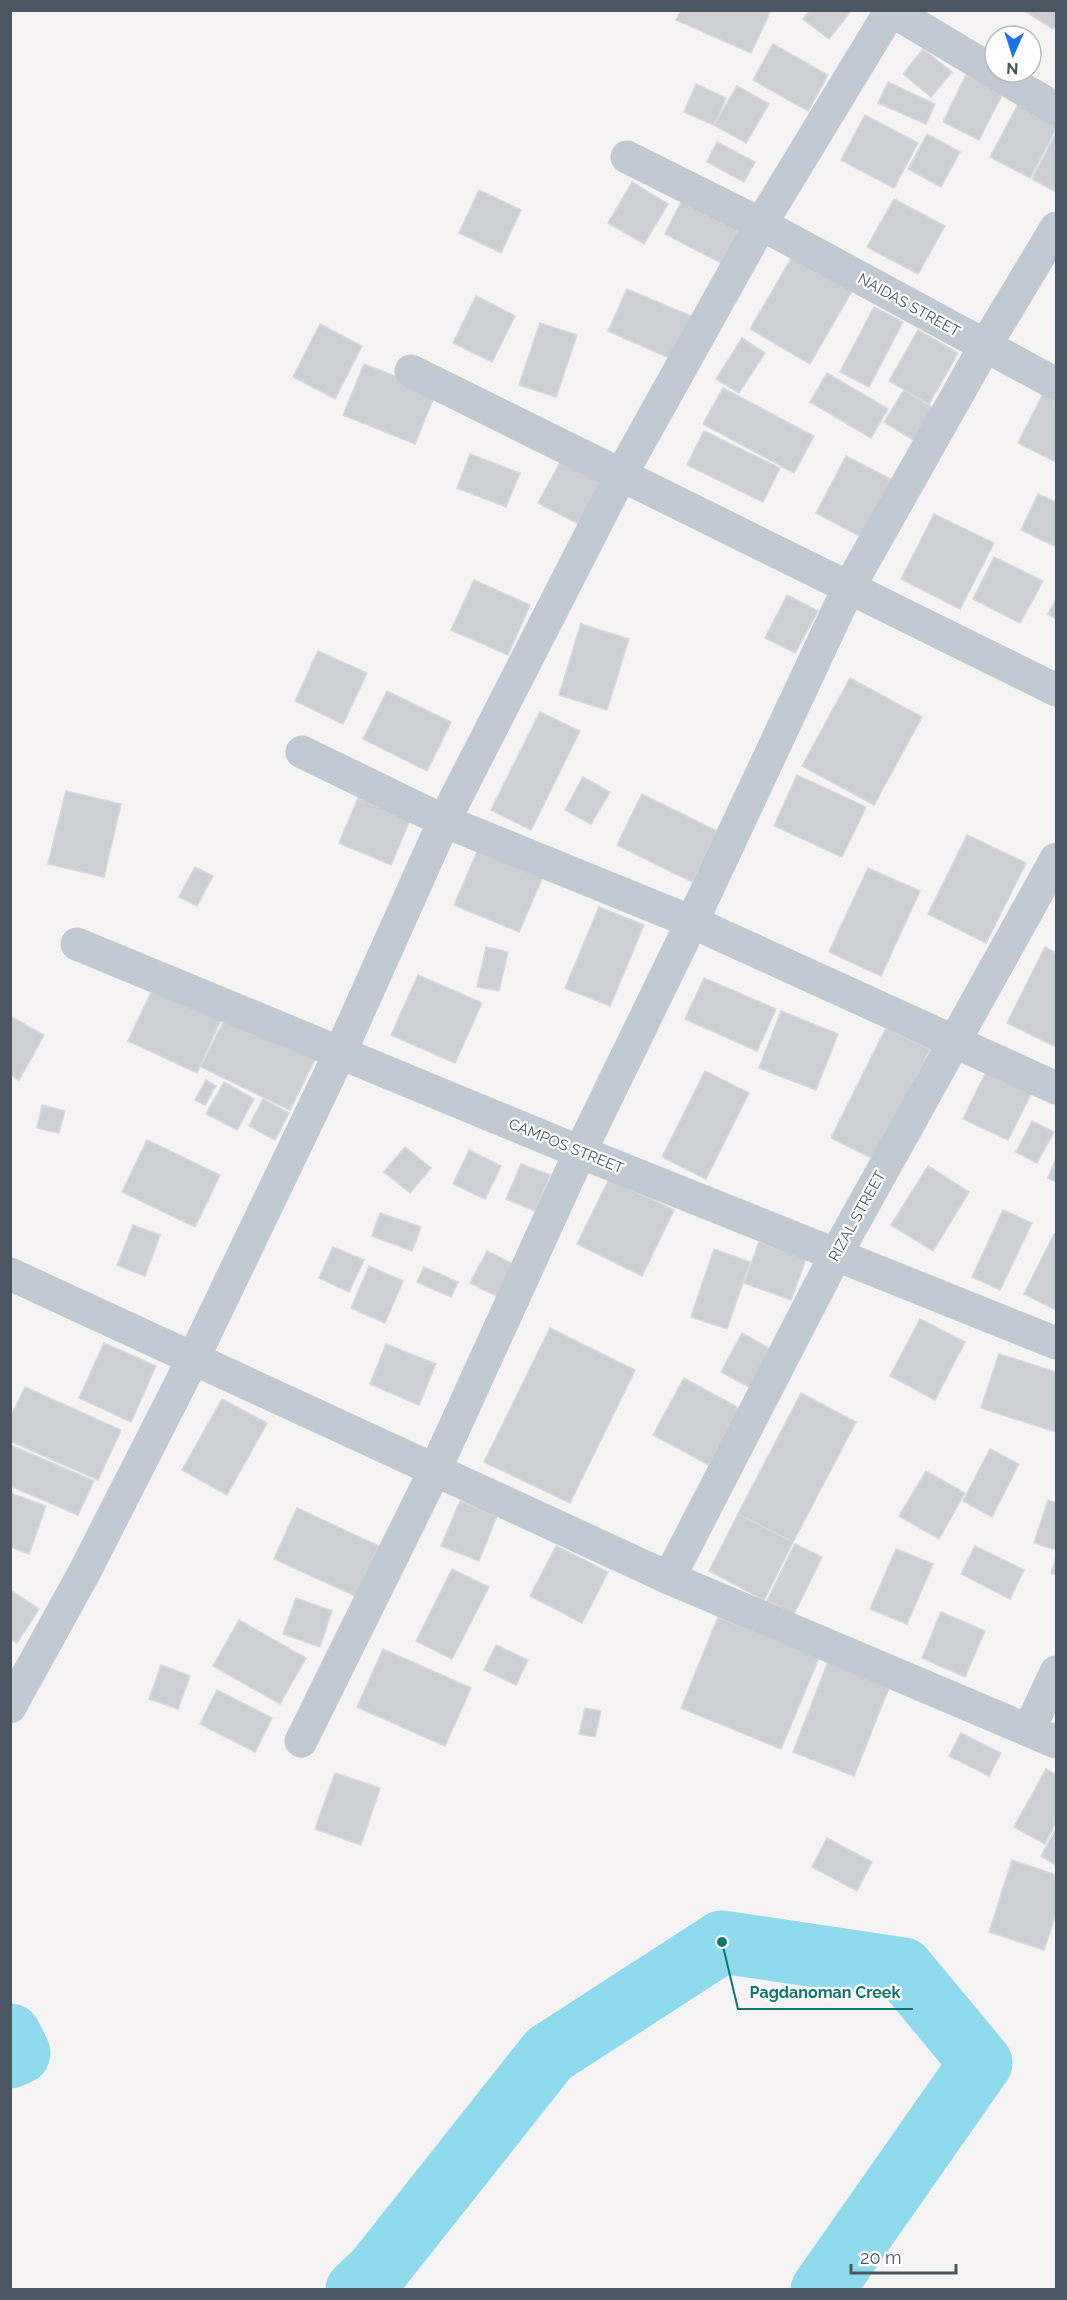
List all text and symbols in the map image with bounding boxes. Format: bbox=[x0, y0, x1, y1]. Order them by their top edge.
north arrow bbox=[983, 24, 1043, 84]
text: N bbox=[1006, 59, 1019, 78]
street label: NAIDAS STREET bbox=[855, 269, 963, 341]
street label: CAMPOS STREET bbox=[506, 1115, 626, 1177]
street label: RIZAL STREET bbox=[825, 1168, 889, 1264]
callout: Pagdanoman Creek bbox=[738, 1975, 913, 2009]
text: Pagdanoman Creek bbox=[750, 1983, 900, 2002]
scale bar bbox=[851, 2237, 956, 2275]
text: 20 m bbox=[860, 2247, 902, 2268]

